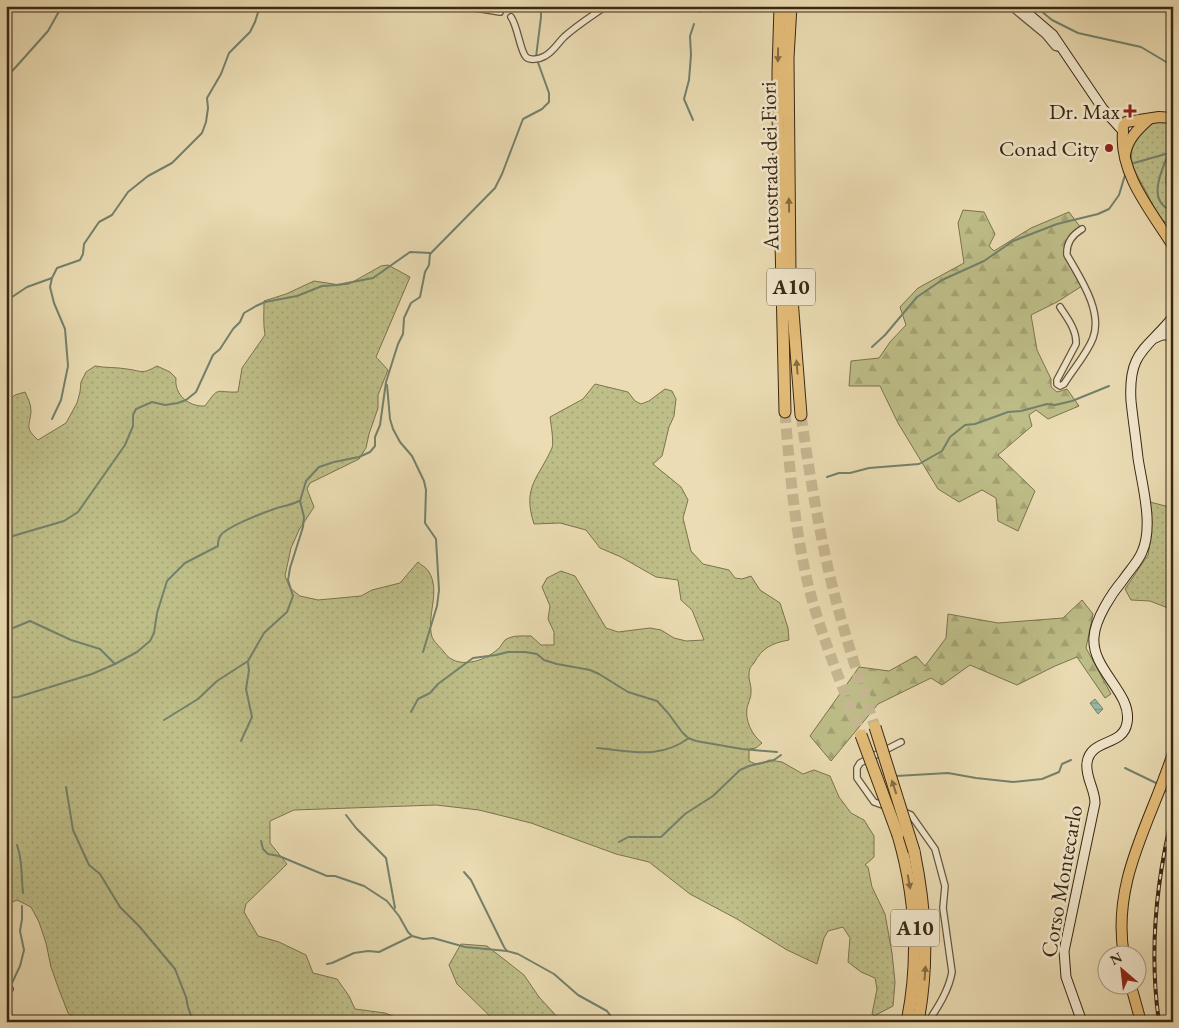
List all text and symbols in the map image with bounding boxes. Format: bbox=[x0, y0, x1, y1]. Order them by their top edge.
one-way arrow bbox=[774, 47, 782, 63]
street label: Autostrada dei Fiori bbox=[754, 81, 785, 252]
place label: Dr. Max bbox=[1049, 97, 1121, 126]
marker: Dr. Max bbox=[1124, 105, 1136, 117]
place label: Conad City bbox=[999, 134, 1099, 163]
marker: Conad City bbox=[1103, 142, 1115, 154]
one-way arrow bbox=[785, 196, 793, 212]
road number: A10 bbox=[767, 268, 815, 306]
one-way arrow bbox=[792, 359, 800, 375]
one-way arrow bbox=[890, 779, 898, 794]
street label: Corso Montecarlo bbox=[1034, 802, 1089, 960]
one-way arrow bbox=[906, 875, 914, 891]
road number: A10 bbox=[891, 910, 939, 946]
north arrow bbox=[1096, 946, 1146, 996]
text: N bbox=[1107, 948, 1126, 969]
one-way arrow bbox=[921, 965, 929, 981]

